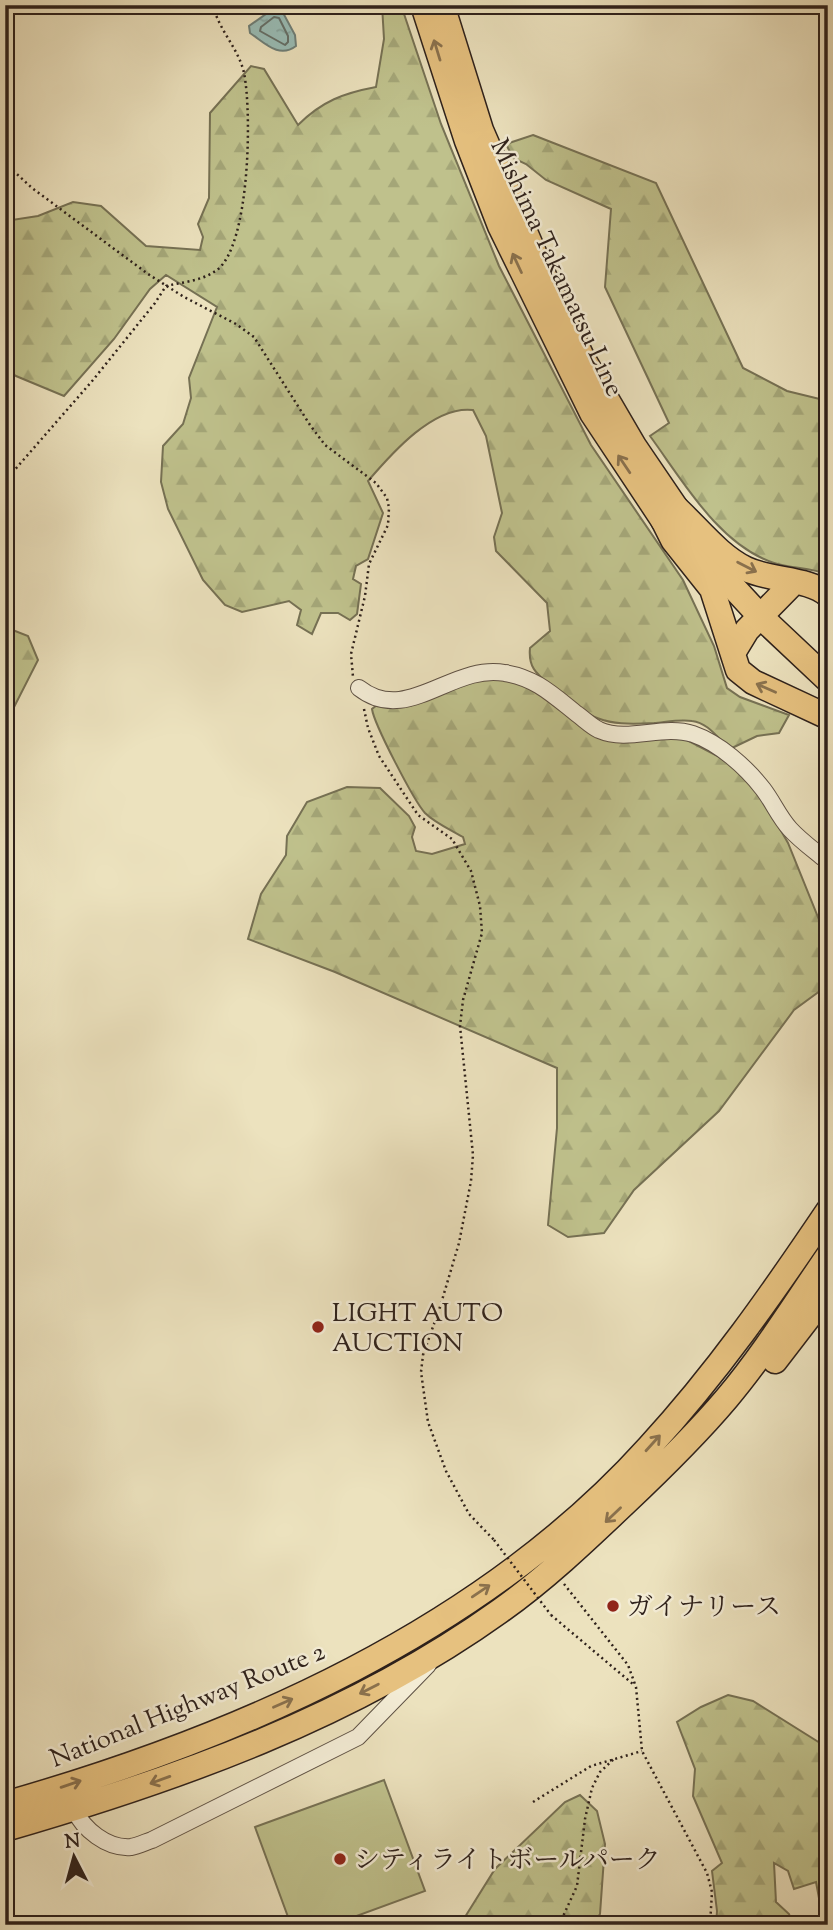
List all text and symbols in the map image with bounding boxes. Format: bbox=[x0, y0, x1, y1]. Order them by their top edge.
one-way arrow bbox=[429, 40, 442, 62]
street label: Mishima Takamatsu Line bbox=[480, 133, 632, 403]
one-way arrow bbox=[510, 253, 523, 274]
one-way arrow bbox=[616, 455, 631, 474]
one-way arrow bbox=[736, 561, 756, 575]
one-way arrow bbox=[756, 681, 777, 694]
place label: LIGHT AUTO AUCTION bbox=[332, 1296, 503, 1363]
marker: LIGHT AUTO AUCTION bbox=[310, 1319, 326, 1335]
one-way arrow bbox=[644, 1435, 661, 1452]
one-way arrow bbox=[604, 1507, 621, 1524]
one-way arrow bbox=[470, 1584, 490, 1598]
place label: ガイナリース bbox=[627, 1590, 781, 1627]
marker: ガイナリース bbox=[605, 1598, 621, 1614]
street label: National Highway Route 2 bbox=[45, 1634, 331, 1778]
one-way arrow bbox=[359, 1683, 380, 1697]
one-way arrow bbox=[272, 1696, 293, 1709]
one-way arrow bbox=[150, 1775, 172, 1787]
one-way arrow bbox=[59, 1777, 81, 1789]
north arrow bbox=[38, 1822, 108, 1892]
text: N bbox=[64, 1828, 81, 1857]
place label: シティライトボールパーク bbox=[354, 1843, 661, 1880]
marker: シティライトボールパーク bbox=[332, 1851, 348, 1867]

